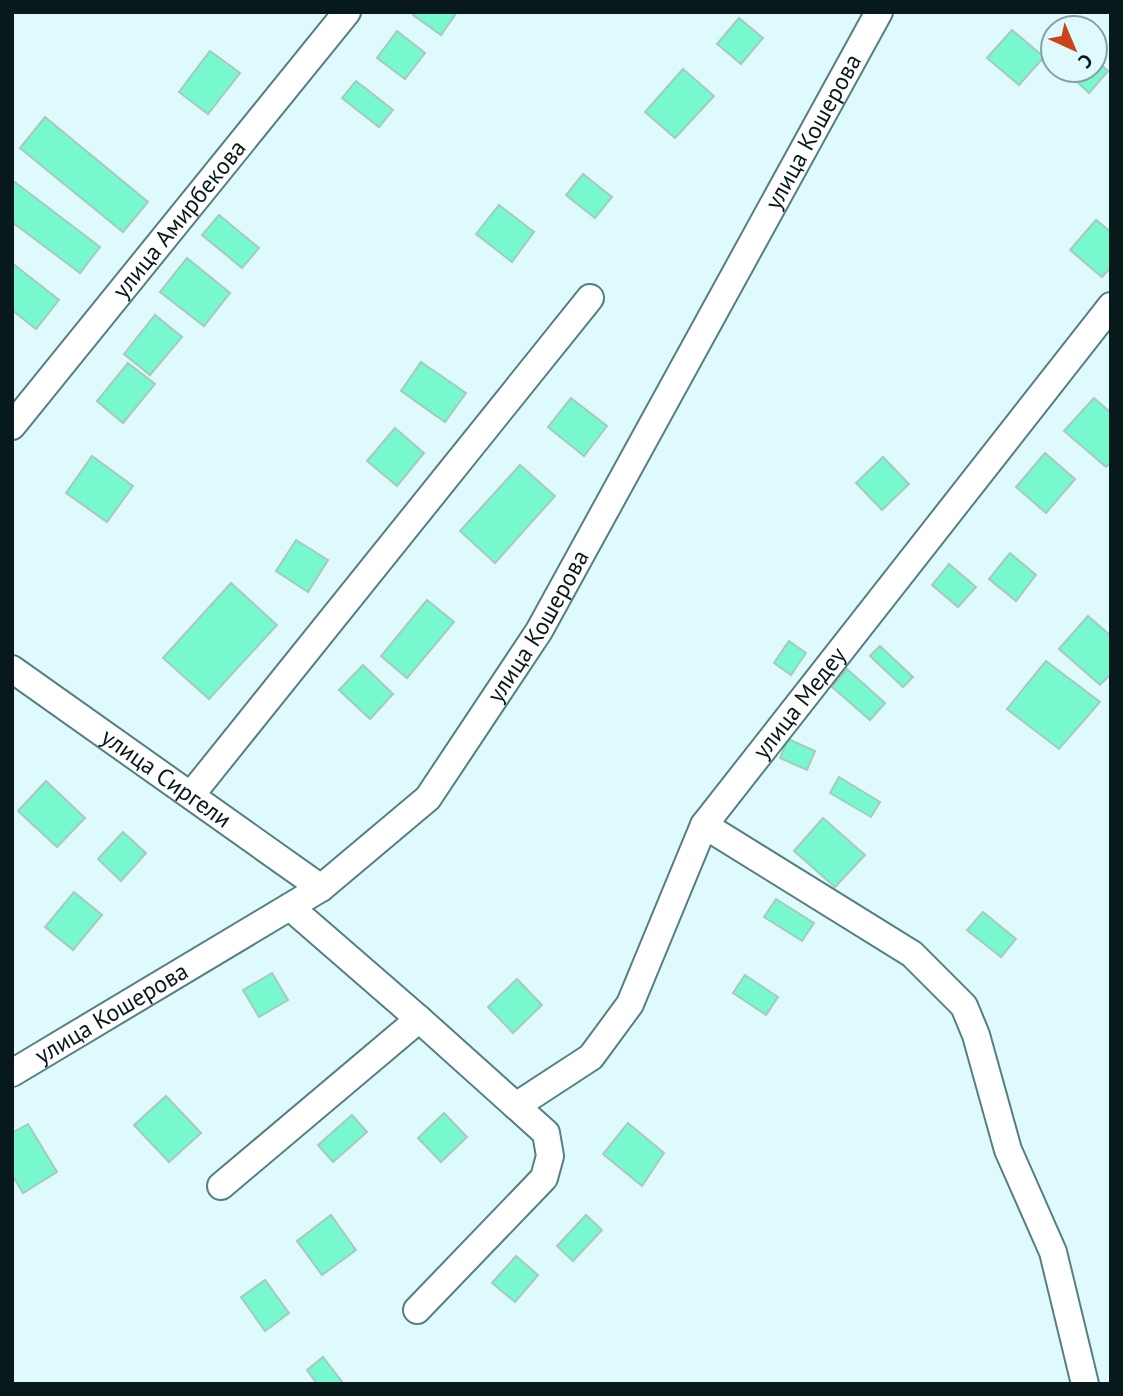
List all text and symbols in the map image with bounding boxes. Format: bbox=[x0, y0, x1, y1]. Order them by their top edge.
north arrow bbox=[1039, 14, 1109, 84]
street label: улица Кошерова bbox=[757, 48, 868, 215]
text: С bbox=[1073, 49, 1098, 74]
street label: улица Амирбекова bbox=[105, 133, 252, 305]
street label: улица Кошерова bbox=[480, 544, 596, 708]
street label: улица Медеу bbox=[746, 640, 853, 765]
street label: улица Сиргели bbox=[95, 721, 238, 835]
street label: улица Кошерова bbox=[29, 955, 194, 1071]

